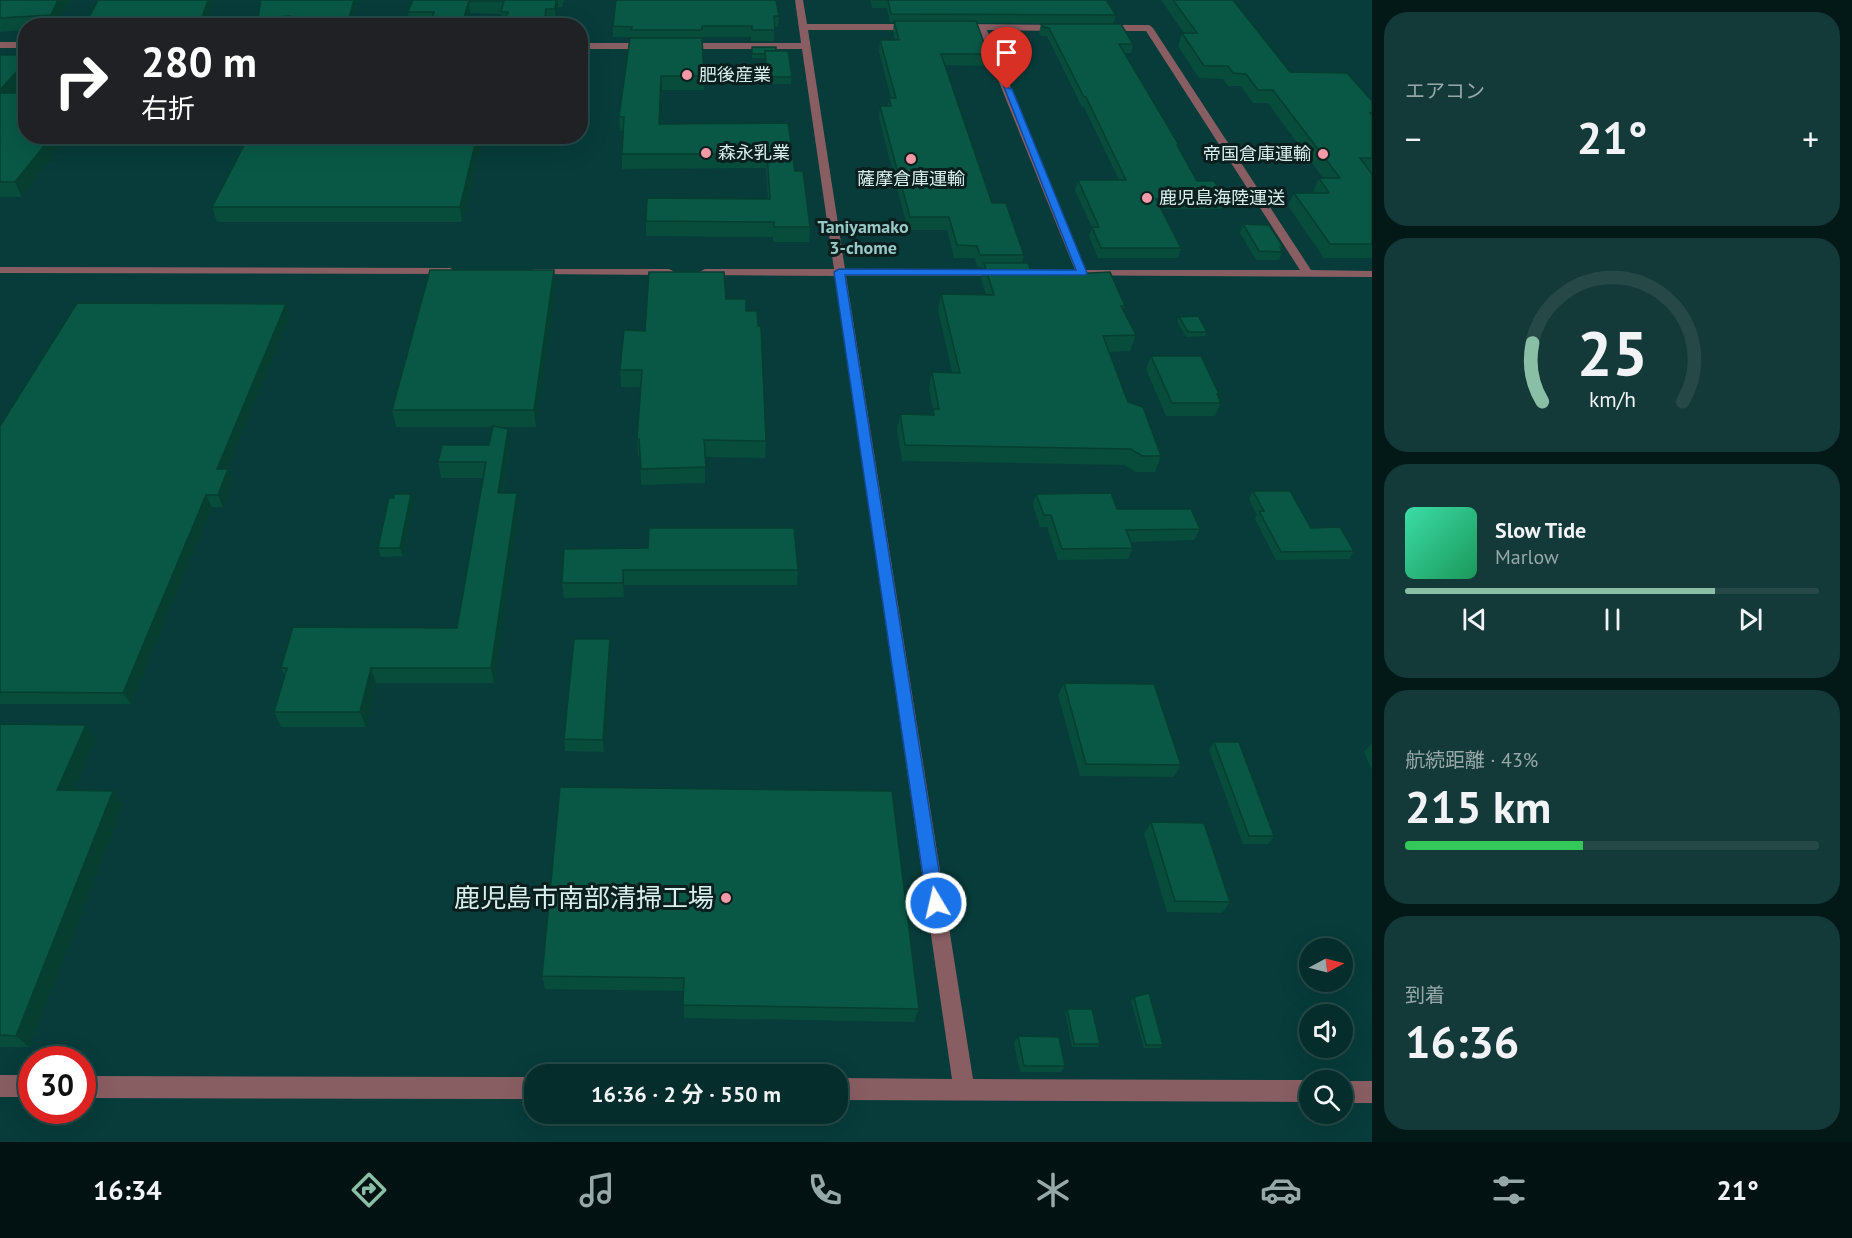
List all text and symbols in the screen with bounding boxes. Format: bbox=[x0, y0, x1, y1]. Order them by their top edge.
pin bbox=[981, 27, 1032, 89]
text: 280 m bbox=[141, 34, 257, 89]
icon: arrive bbox=[990, 36, 1023, 69]
icon: right bbox=[42, 42, 120, 120]
place label: 肥後産業 bbox=[699, 63, 771, 86]
marker: 肥後産業 bbox=[680, 68, 694, 82]
text: エアコン bbox=[1405, 78, 1485, 104]
text: 右折 bbox=[141, 91, 195, 125]
text: 21° bbox=[1577, 108, 1647, 166]
text: − bbox=[1405, 117, 1422, 160]
text: + bbox=[1802, 117, 1819, 160]
place label: 森永乳業 bbox=[718, 141, 790, 164]
place label: 帝国倉庫運輸 bbox=[1203, 142, 1311, 165]
marker: 森永乳業 bbox=[699, 146, 713, 160]
marker: 帝国倉庫運輸 bbox=[1316, 147, 1330, 161]
marker: 薩摩倉庫運輸 bbox=[904, 152, 918, 166]
place label: 薩摩倉庫運輸 bbox=[857, 167, 965, 190]
place label: 鹿児島海陸運送 bbox=[1159, 186, 1285, 209]
marker: 鹿児島海陸運送 bbox=[1140, 191, 1154, 205]
district label: Taniyamako 3-chome bbox=[817, 215, 909, 259]
text: 25 bbox=[1577, 312, 1647, 393]
text: km/h bbox=[1588, 385, 1635, 413]
text: Slow Tide bbox=[1495, 516, 1586, 544]
text: Marlow bbox=[1495, 544, 1559, 570]
icon: previous bbox=[1458, 603, 1491, 636]
icon: pause bbox=[1596, 603, 1629, 636]
icon: next bbox=[1734, 603, 1767, 636]
text: 航続距離 · 43% bbox=[1405, 747, 1538, 773]
text: 215 km bbox=[1405, 777, 1551, 835]
position arrow bbox=[904, 871, 968, 935]
place label: 鹿児島市南部清掃工場 bbox=[454, 881, 714, 914]
marker: 鹿児島市南部清掃工場 bbox=[719, 891, 733, 905]
north arrow bbox=[1299, 938, 1353, 992]
map controls bbox=[1299, 938, 1353, 1124]
text: 到着 bbox=[1405, 982, 1445, 1008]
button: sound bbox=[1299, 1004, 1353, 1058]
text: 16:36 bbox=[1405, 1012, 1519, 1070]
speed limit sign: 30 bbox=[18, 1046, 96, 1124]
button: search bbox=[1299, 1070, 1353, 1124]
text: 16:36 · 2 分 · 550 m bbox=[591, 1080, 781, 1108]
icon: directions bbox=[348, 1169, 390, 1211]
icon: music bbox=[576, 1169, 618, 1211]
icon: phone bbox=[804, 1169, 846, 1211]
icon: climate bbox=[1032, 1169, 1074, 1211]
icon: car bbox=[1260, 1169, 1302, 1211]
icon: filters bbox=[1488, 1169, 1530, 1211]
text: 16:34 bbox=[93, 1173, 162, 1207]
text: 21° bbox=[1716, 1173, 1759, 1207]

